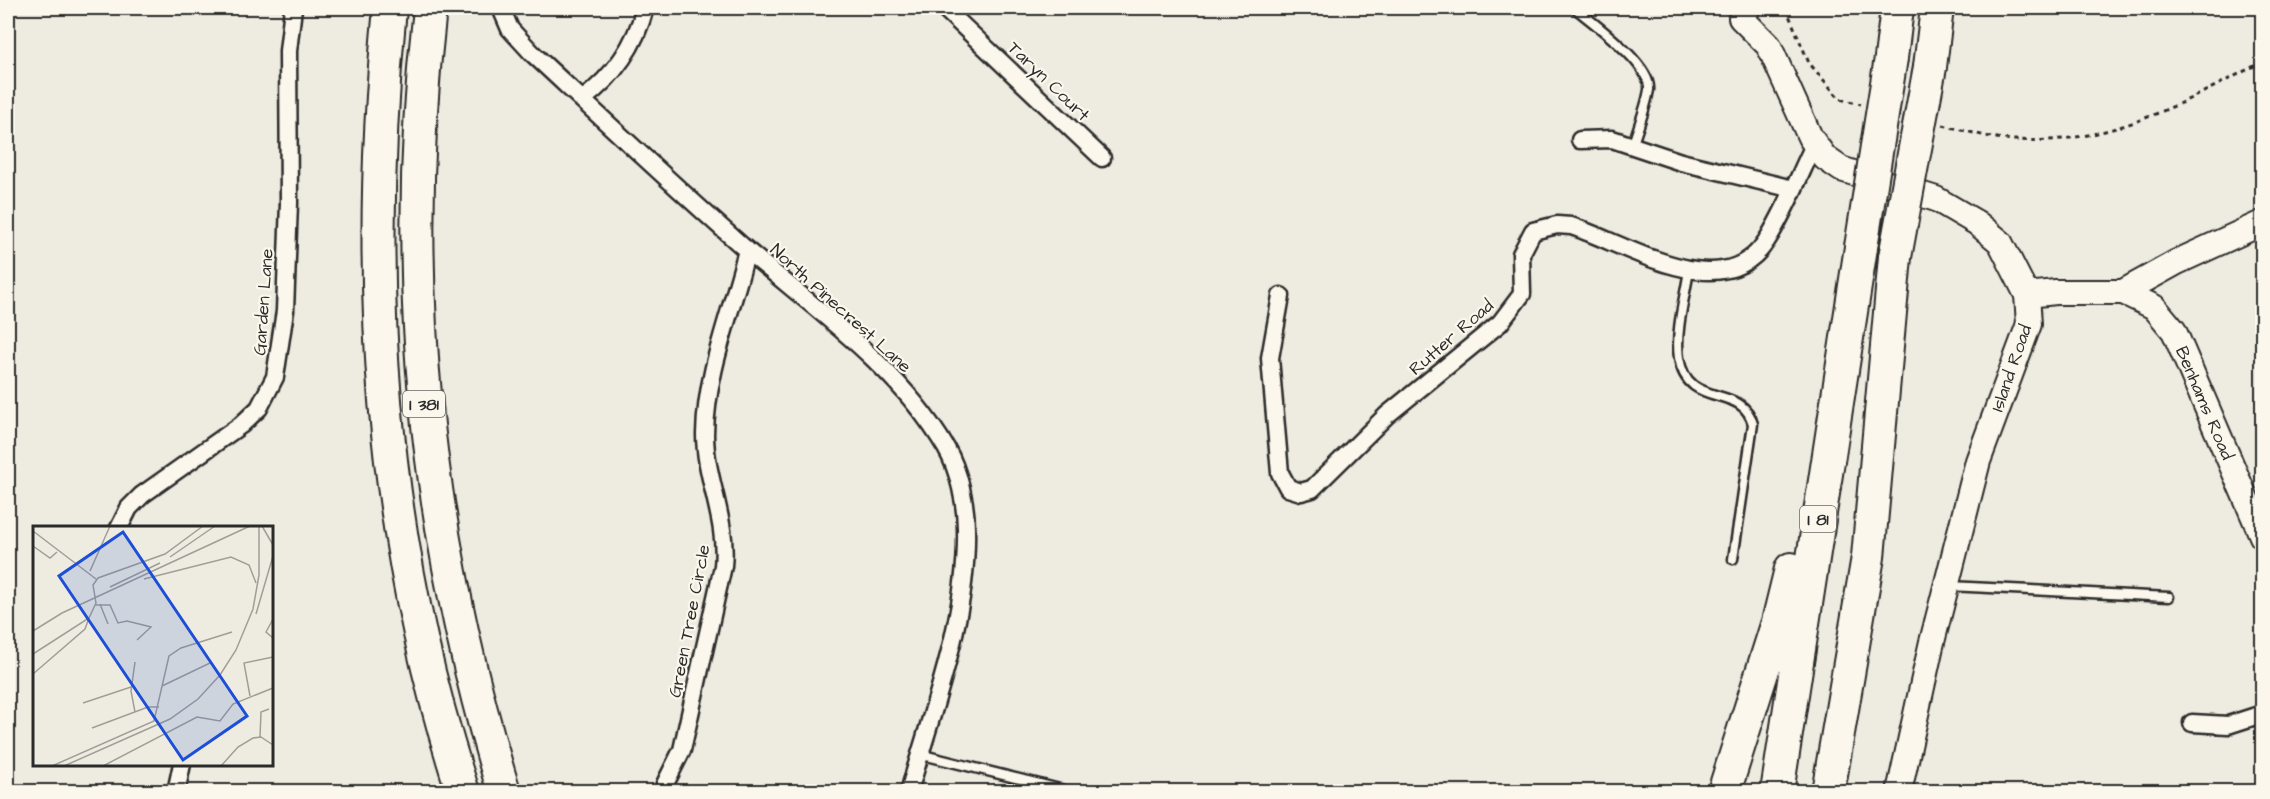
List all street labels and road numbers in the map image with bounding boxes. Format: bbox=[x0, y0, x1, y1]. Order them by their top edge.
street label: Taryn Court bbox=[1001, 36, 1096, 128]
street label: North Pinecrest Lane bbox=[764, 238, 917, 379]
street label: Garden Lane bbox=[247, 247, 280, 356]
street label: Rutter Road bbox=[1404, 294, 1499, 381]
street label: Island Road bbox=[1985, 321, 2038, 415]
street label: Benhams Road bbox=[2169, 343, 2240, 464]
road number: I 381 bbox=[403, 391, 445, 417]
road number: I 81 bbox=[1800, 506, 1836, 532]
street label: Green Tree Circle bbox=[662, 542, 717, 700]

